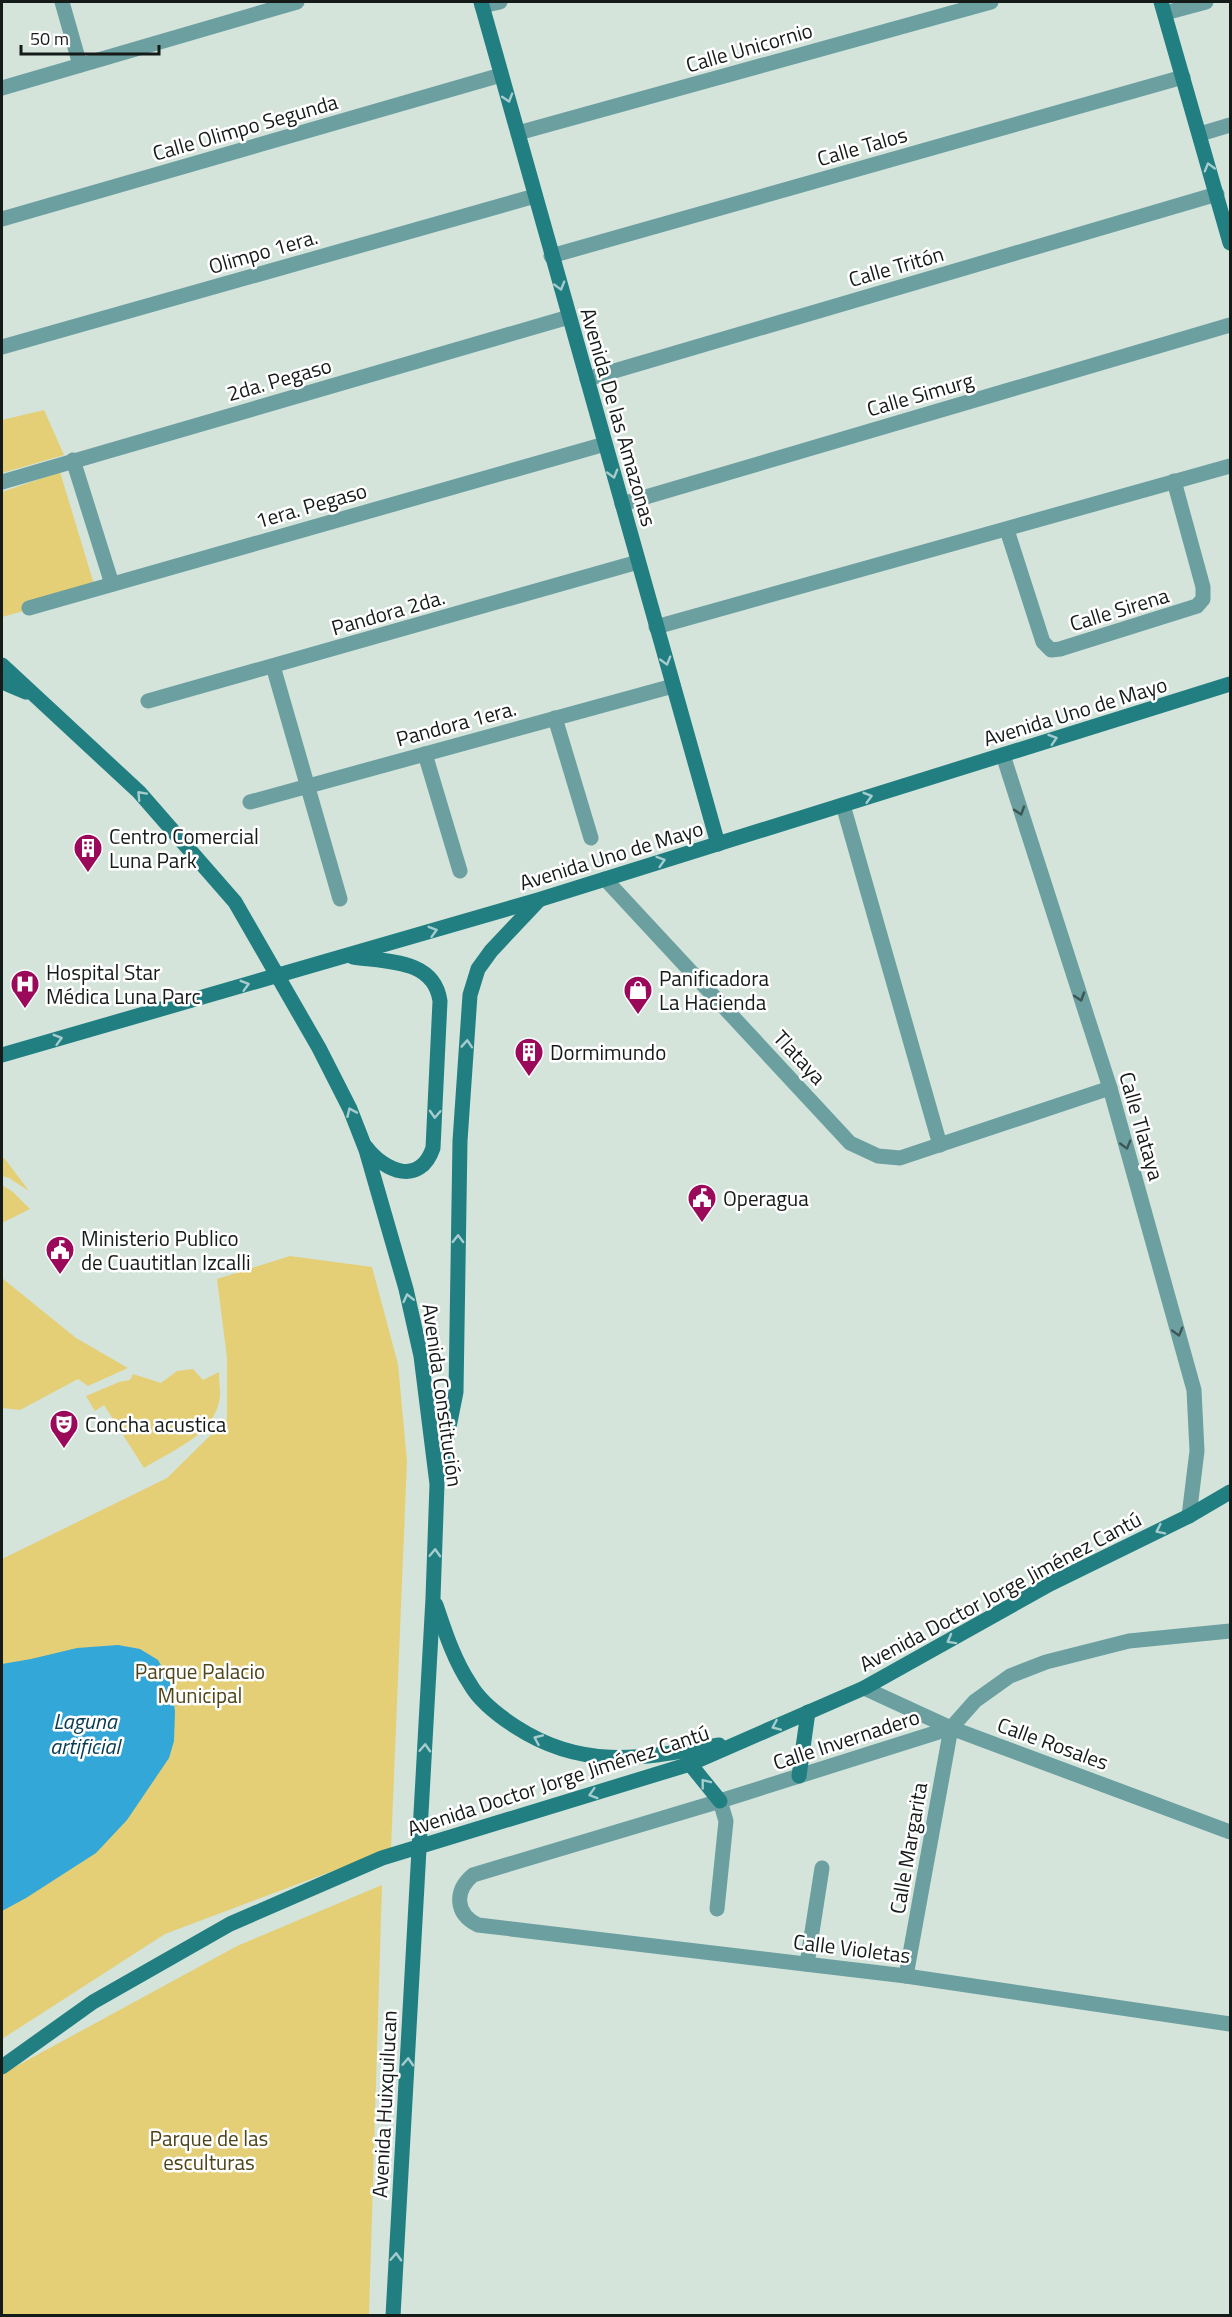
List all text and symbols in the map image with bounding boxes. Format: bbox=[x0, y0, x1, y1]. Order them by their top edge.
street label: Calle Unicornio bbox=[682, 14, 816, 80]
scale bar bbox=[21, 18, 159, 56]
text: 50 m bbox=[30, 25, 69, 52]
street label: Calle Olimpo Segunda bbox=[149, 85, 342, 169]
one-way arrow bbox=[501, 92, 513, 103]
street label: Calle Talos bbox=[813, 118, 911, 174]
one-way arrow bbox=[1204, 162, 1216, 172]
street label: Olimpo 1era. bbox=[205, 220, 321, 282]
street label: Calle Tritón bbox=[845, 237, 947, 295]
one-way arrow bbox=[553, 280, 565, 291]
street label: Avenida De las Amazonas bbox=[572, 304, 666, 530]
street label: 2da. Pegaso bbox=[223, 349, 335, 409]
street label: Calle Simurg bbox=[863, 363, 977, 424]
one-way arrow bbox=[606, 468, 618, 479]
street label: 1era. Pegaso bbox=[252, 474, 370, 536]
street label: Calle Sirena bbox=[1065, 579, 1173, 639]
street label: Pandora 2da. bbox=[328, 581, 448, 643]
one-way arrow bbox=[659, 656, 671, 666]
street label: Avenida Uno de Mayo bbox=[979, 668, 1171, 754]
street label: Pandora 1era. bbox=[392, 692, 520, 754]
one-way arrow bbox=[1047, 734, 1058, 746]
one-way arrow bbox=[137, 792, 148, 802]
one-way arrow bbox=[862, 792, 872, 805]
one-way arrow bbox=[1013, 805, 1025, 816]
street label: Avenida Uno de Mayo bbox=[515, 812, 707, 898]
place label: Centro Comercial Luna Park bbox=[109, 820, 259, 876]
building icon: Centro Comercial Luna Park bbox=[72, 832, 104, 874]
one-way arrow bbox=[655, 856, 666, 869]
one-way arrow bbox=[427, 926, 437, 938]
place label: Hospital Star Médica Luna Parc bbox=[46, 956, 201, 1012]
place label: Panificadora La Hacienda bbox=[659, 962, 769, 1018]
hospital icon: Hospital Star Médica Luna Parc bbox=[9, 968, 41, 1010]
shop icon: Panificadora La Hacienda bbox=[622, 974, 654, 1016]
one-way arrow bbox=[239, 980, 250, 992]
one-way arrow bbox=[1073, 991, 1085, 1002]
street label: Tlataya bbox=[766, 1022, 834, 1092]
one-way arrow bbox=[52, 1034, 63, 1046]
building icon: Dormimundo bbox=[513, 1036, 545, 1078]
place label: Dormimundo bbox=[550, 1036, 666, 1068]
one-way arrow bbox=[460, 1039, 473, 1048]
street label: Calle Tlataya bbox=[1111, 1068, 1173, 1184]
one-way arrow bbox=[346, 1107, 358, 1118]
one-way arrow bbox=[428, 1109, 441, 1118]
one-way arrow bbox=[1118, 1140, 1131, 1150]
public building icon: Operagua bbox=[686, 1182, 718, 1224]
place label: Operagua bbox=[723, 1182, 809, 1214]
place label: Ministerio Publico de Cuautitlan Izcalli bbox=[81, 1222, 251, 1278]
public building icon: Ministerio Publico de Cuautitlan Izcalli bbox=[44, 1234, 76, 1276]
one-way arrow bbox=[452, 1234, 464, 1243]
one-way arrow bbox=[402, 1293, 415, 1303]
street label: Avenida Constitución bbox=[414, 1301, 472, 1489]
one-way arrow bbox=[1171, 1327, 1183, 1337]
theatre icon: Concha acustica bbox=[48, 1408, 80, 1450]
place label: Concha acustica bbox=[85, 1408, 227, 1440]
street label: Avenida Doctor Jorge Jiménez Cantú bbox=[853, 1503, 1147, 1679]
one-way arrow bbox=[1156, 1522, 1167, 1534]
one-way arrow bbox=[429, 1549, 441, 1558]
one-way arrow bbox=[946, 1633, 957, 1644]
park label: Parque Palacio Municipal bbox=[135, 1655, 265, 1711]
street label: Calle Invernadero bbox=[768, 1700, 924, 1778]
water label: Laguna artificial bbox=[50, 1704, 122, 1763]
street label: Calle Rosales bbox=[993, 1708, 1113, 1778]
street label: Avenida Doctor Jorge Jiménez Cantú bbox=[403, 1716, 713, 1844]
one-way arrow bbox=[771, 1719, 782, 1731]
one-way arrow bbox=[534, 1735, 545, 1747]
one-way arrow bbox=[418, 1744, 431, 1753]
one-way arrow bbox=[702, 1778, 713, 1789]
street label: Calle Margarita bbox=[881, 1779, 935, 1916]
one-way arrow bbox=[589, 1786, 599, 1799]
street label: Calle Violetas bbox=[792, 1925, 912, 1971]
street label: Avenida Huixquilucan bbox=[363, 2009, 405, 2199]
one-way arrow bbox=[401, 2058, 414, 2067]
park label: Parque de las esculturas bbox=[150, 2122, 268, 2178]
one-way arrow bbox=[390, 2253, 403, 2262]

